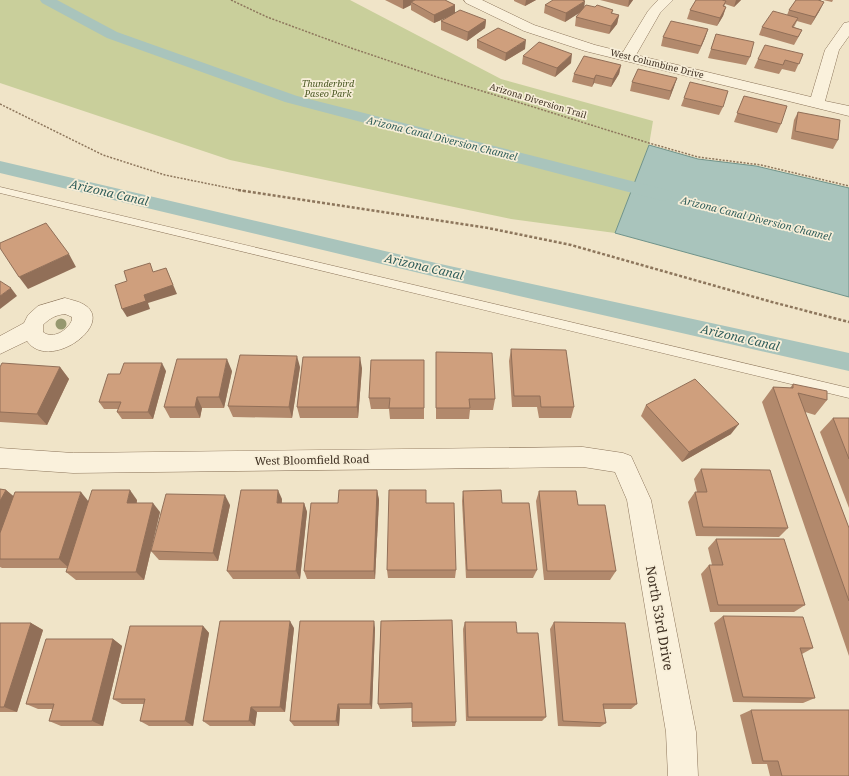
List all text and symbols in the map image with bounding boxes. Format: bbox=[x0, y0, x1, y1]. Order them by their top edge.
street label: West Columbine Drive bbox=[609, 46, 705, 81]
park label: Thunderbird Paseo Park bbox=[302, 77, 355, 100]
street label: Arizona Diversion Trail bbox=[488, 80, 588, 122]
water label: Arizona Canal Diversion Channel bbox=[364, 112, 519, 164]
water label: Arizona Canal bbox=[67, 175, 150, 210]
water label: Arizona Canal Diversion Channel bbox=[678, 192, 833, 244]
water label: Arizona Canal bbox=[382, 249, 465, 284]
water label: Arizona Canal bbox=[698, 320, 781, 355]
street label: West Bloomfield Road bbox=[254, 451, 370, 468]
street label: North 53rd Drive bbox=[642, 564, 678, 672]

